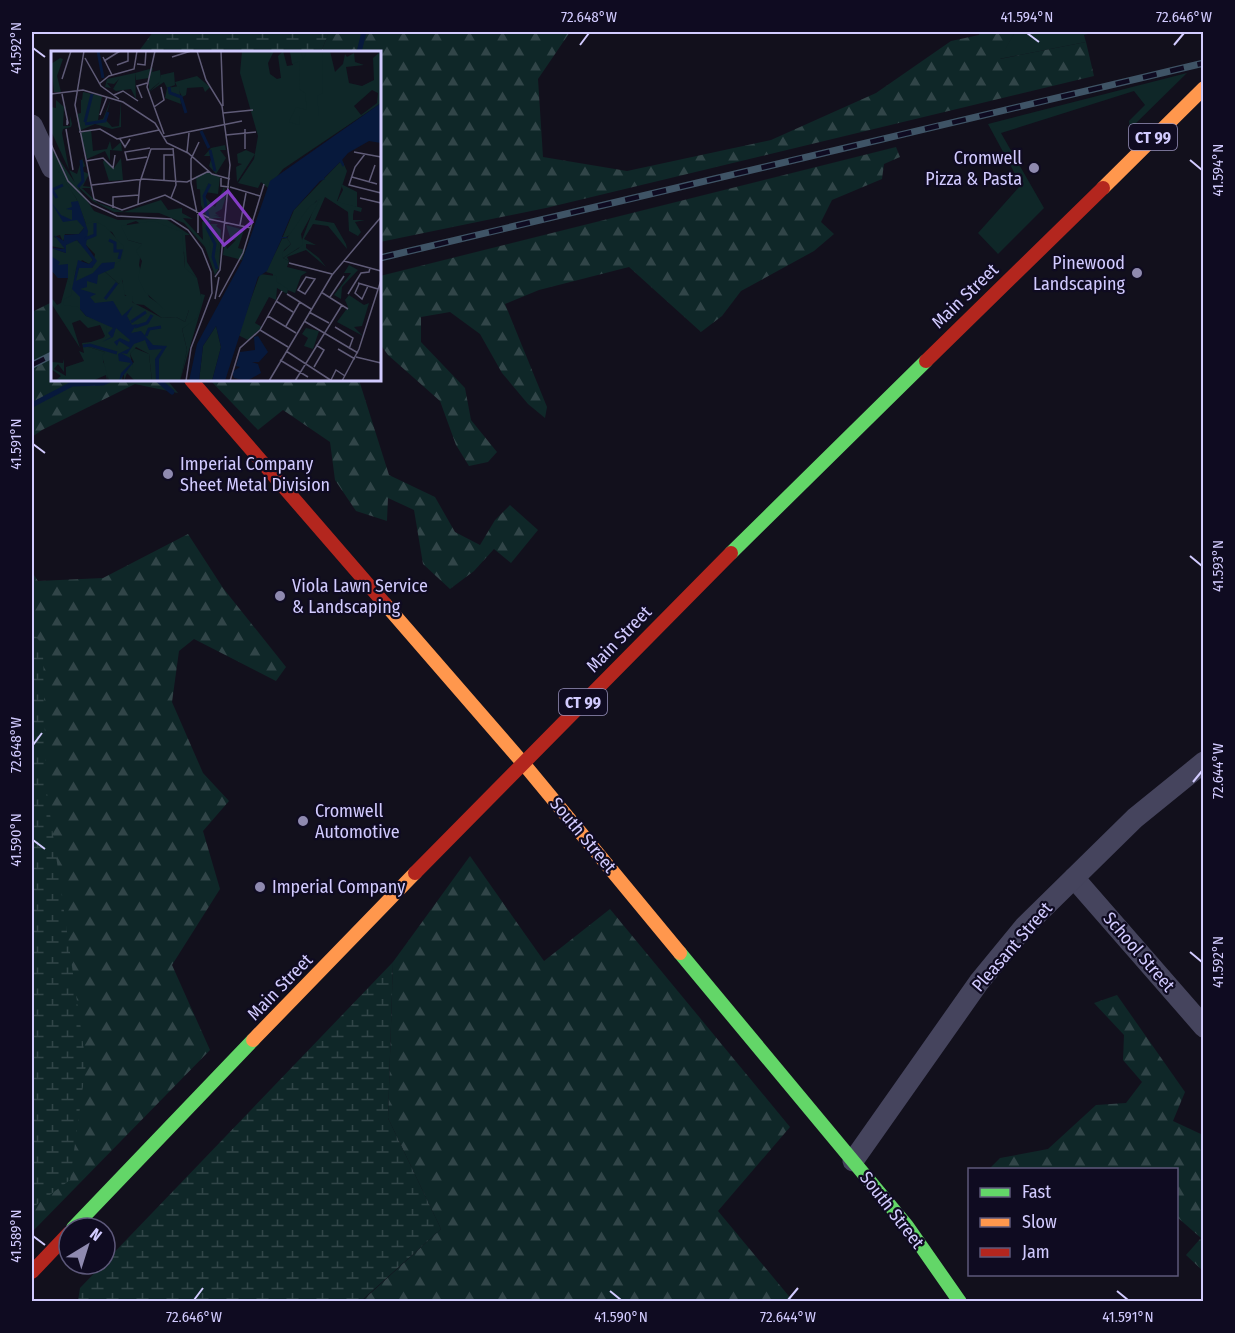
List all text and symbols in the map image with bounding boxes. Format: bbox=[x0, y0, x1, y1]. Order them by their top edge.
text: 72.648°W bbox=[561, 8, 617, 26]
text: 41.594°N bbox=[1001, 8, 1053, 26]
text: 72.646°W bbox=[1156, 8, 1212, 26]
text: 41.592°N bbox=[7, 22, 25, 74]
inset map bbox=[51, 51, 381, 381]
road number: CT 99 bbox=[1129, 124, 1177, 150]
text: 41.594°N bbox=[1209, 144, 1227, 196]
place label: Cromwell Pizza & Pasta bbox=[925, 147, 1022, 190]
marker: Cromwell Pizza & Pasta bbox=[1027, 161, 1041, 175]
place label: Pinewood Landscaping bbox=[1033, 252, 1126, 295]
street label: Main Street bbox=[927, 259, 1003, 333]
marker: Pinewood Landscaping bbox=[1130, 266, 1144, 280]
text: 41.591°N bbox=[7, 418, 25, 470]
place label: Imperial Company Sheet Metal Division bbox=[180, 453, 330, 496]
marker: Imperial Company Sheet Metal Division bbox=[161, 467, 175, 481]
text: 41.593°N bbox=[1209, 540, 1227, 592]
place label: Viola Lawn Service & Landscaping bbox=[292, 575, 428, 618]
marker: Viola Lawn Service & Landscaping bbox=[273, 589, 287, 603]
street label: Main Street bbox=[582, 601, 656, 677]
road number: CT 99 bbox=[559, 689, 607, 715]
text: 72.648°W bbox=[7, 717, 25, 773]
text: 72.644°W bbox=[1209, 743, 1227, 799]
street label: South Street bbox=[545, 793, 621, 877]
place label: Cromwell Automotive bbox=[315, 800, 400, 843]
text: 41.590°N bbox=[7, 813, 25, 867]
marker: Cromwell Automotive bbox=[296, 814, 310, 828]
place label: Imperial Company bbox=[272, 876, 405, 898]
marker: Imperial Company bbox=[253, 880, 267, 894]
street label: Pleasant Street bbox=[967, 898, 1057, 996]
street label: School Street bbox=[1098, 908, 1180, 996]
text: 41.592°N bbox=[1209, 936, 1227, 988]
street label: Main Street bbox=[243, 949, 317, 1025]
street label: South Street bbox=[855, 1167, 929, 1253]
legend bbox=[968, 1168, 1178, 1276]
text: Fast bbox=[1022, 1181, 1051, 1203]
text: 41.589°N bbox=[7, 1209, 25, 1263]
text: Slow bbox=[1022, 1211, 1057, 1233]
north arrow bbox=[57, 1216, 117, 1276]
text: N bbox=[86, 1224, 106, 1245]
text: Jam bbox=[1022, 1241, 1050, 1263]
text: 72.646°W bbox=[166, 1308, 222, 1326]
text: 41.590°N bbox=[594, 1308, 648, 1326]
text: 72.644°W bbox=[760, 1308, 816, 1326]
text: 41.591°N bbox=[1102, 1308, 1154, 1326]

